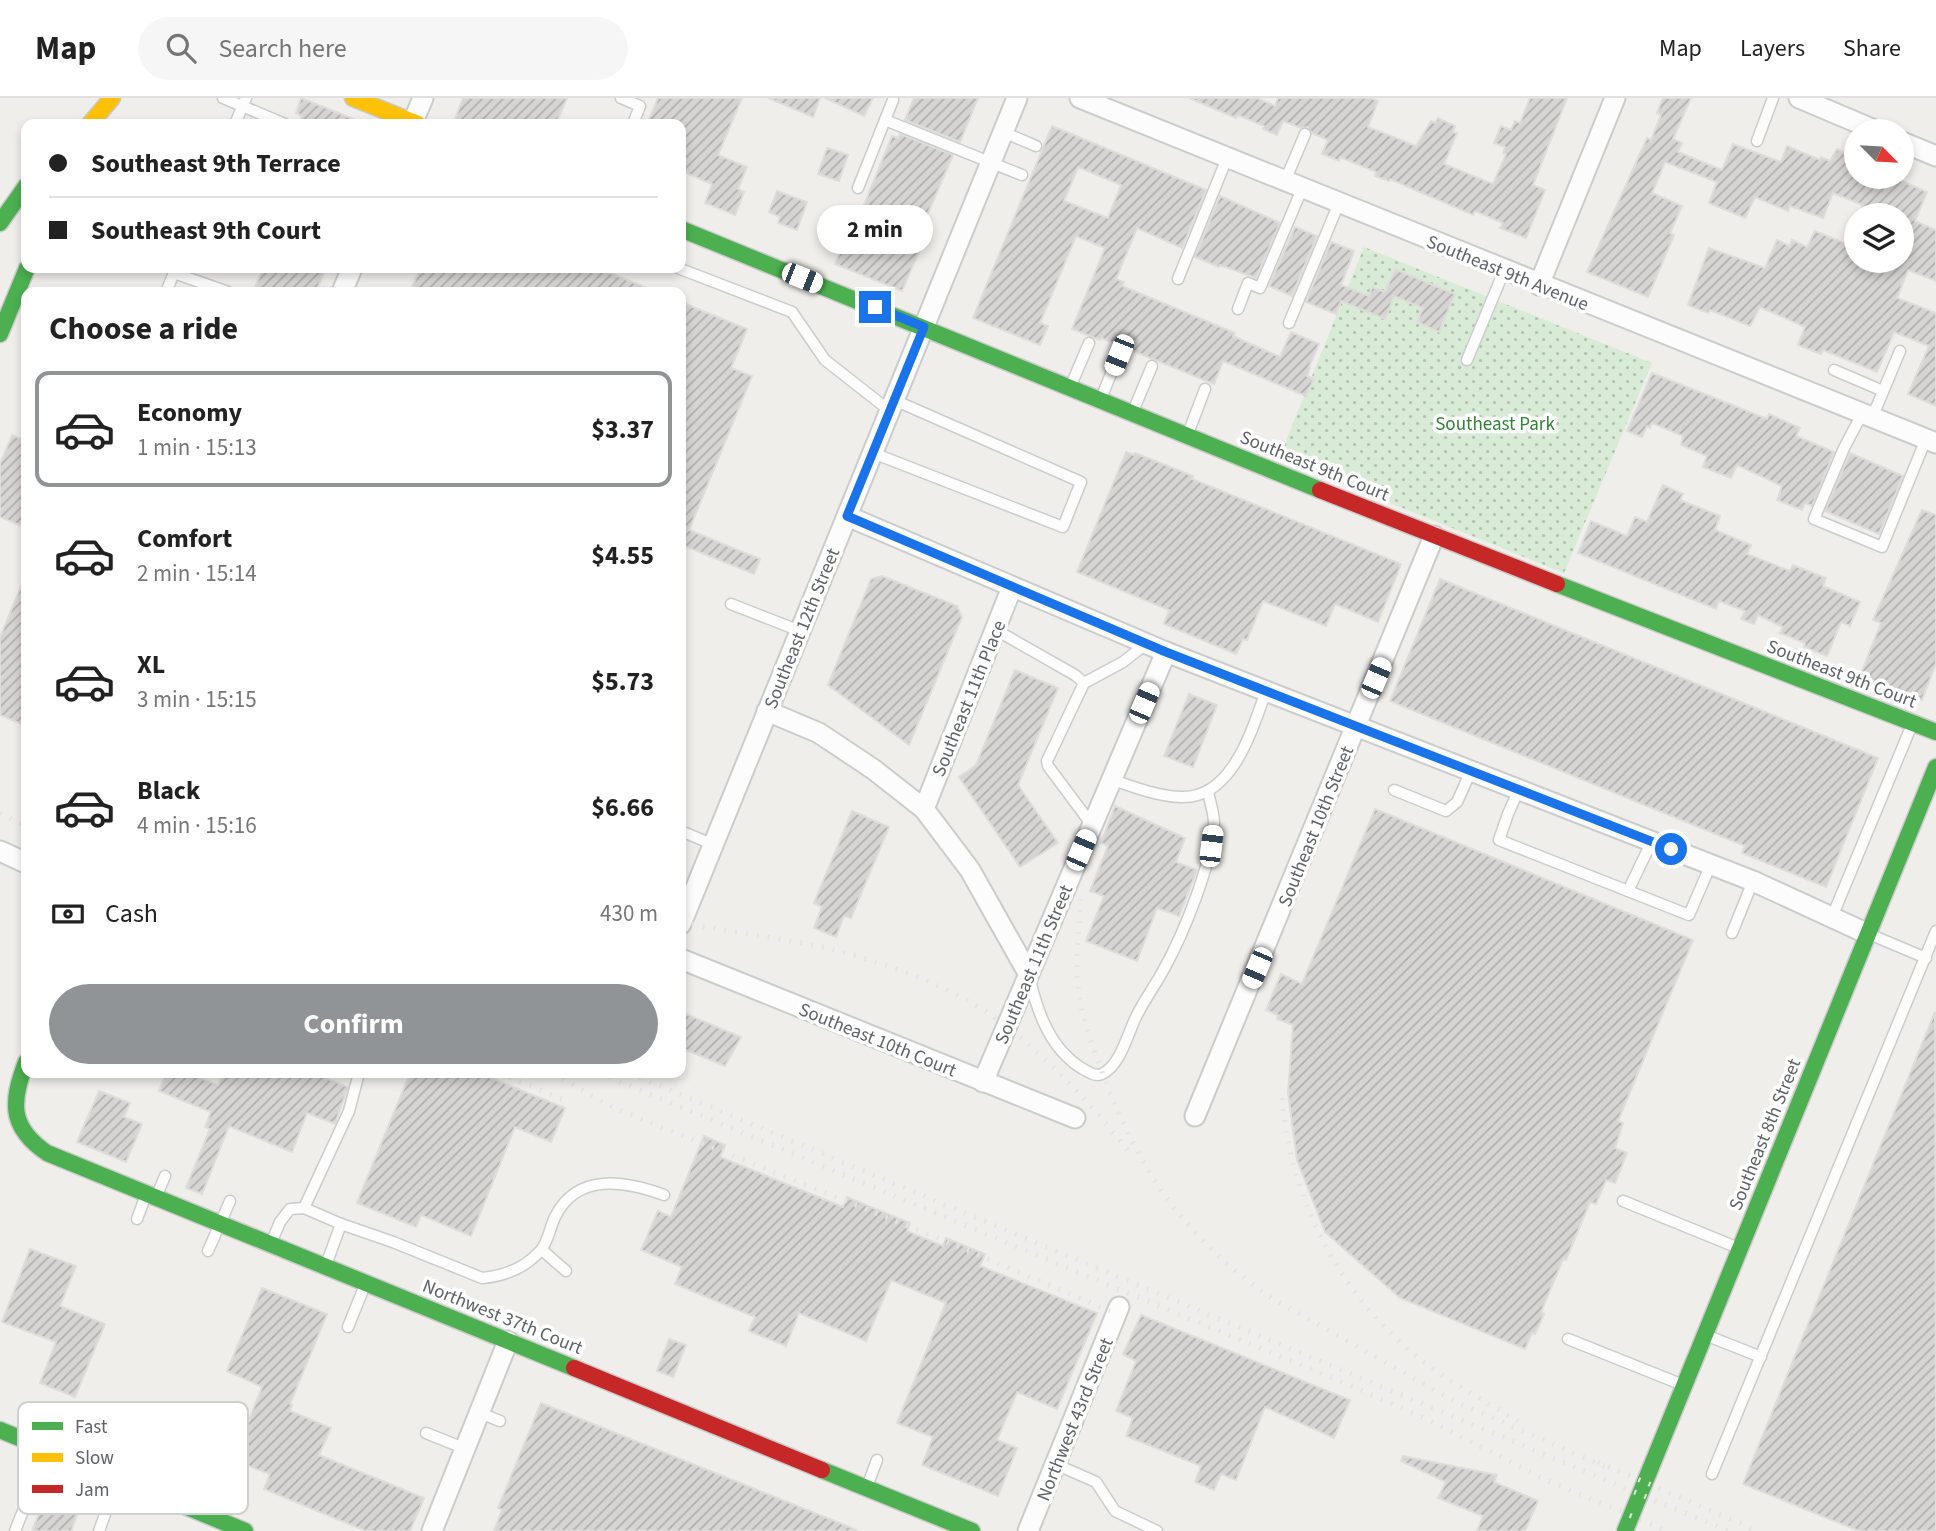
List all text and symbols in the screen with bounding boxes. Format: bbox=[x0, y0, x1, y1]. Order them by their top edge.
search box bbox=[138, 17, 628, 80]
text: Map bbox=[35, 25, 96, 72]
icon: search bbox=[162, 29, 200, 67]
text: Search here bbox=[218, 30, 347, 67]
text: Map bbox=[1659, 31, 1702, 66]
text: Layers bbox=[1740, 31, 1805, 66]
text: Share bbox=[1843, 31, 1901, 66]
north arrow bbox=[1844, 119, 1914, 189]
map controls bbox=[1844, 119, 1914, 273]
text: Southeast 9th Terrace bbox=[91, 145, 341, 182]
button: layers bbox=[1844, 203, 1914, 273]
callout: 2 min bbox=[817, 206, 933, 254]
text: Southeast 9th Court bbox=[91, 212, 321, 249]
text: 2 min bbox=[847, 213, 903, 246]
street label: Southeast 9th Avenue bbox=[1422, 229, 1593, 318]
car bbox=[779, 260, 826, 296]
route end bbox=[859, 291, 891, 323]
text: Choose a ride bbox=[49, 306, 238, 352]
car bbox=[1102, 332, 1137, 378]
text: Economy bbox=[137, 394, 242, 431]
icon: car bbox=[53, 398, 116, 461]
text: $3.37 bbox=[591, 411, 654, 448]
park label: Southeast Park bbox=[1435, 411, 1555, 438]
street label: Southeast 9th Court bbox=[1236, 424, 1394, 509]
text: 1 min · 15:13 bbox=[137, 431, 257, 464]
text: Comfort bbox=[137, 520, 232, 557]
icon: car bbox=[53, 524, 116, 587]
text: $4.55 bbox=[591, 537, 654, 574]
street label: Southeast 12th Street bbox=[758, 544, 847, 713]
text: 2 min · 15:14 bbox=[137, 557, 257, 590]
street label: Southeast 11th Place bbox=[926, 616, 1013, 781]
street label: Southeast 9th Court bbox=[1763, 633, 1921, 716]
text: XL bbox=[137, 646, 165, 683]
icon: car bbox=[53, 650, 116, 713]
car bbox=[1359, 655, 1394, 701]
text: $5.73 bbox=[591, 663, 654, 700]
car bbox=[1127, 680, 1162, 726]
text: 3 min · 15:15 bbox=[137, 683, 257, 716]
street label: Southeast 10th Street bbox=[1272, 742, 1361, 911]
text: Black bbox=[137, 772, 200, 809]
icon: car bbox=[53, 776, 116, 839]
text: $6.66 bbox=[591, 789, 654, 826]
text: 4 min · 15:16 bbox=[137, 809, 257, 842]
car bbox=[1199, 824, 1224, 868]
car bbox=[1064, 827, 1099, 873]
route start bbox=[1655, 833, 1687, 865]
street label: Southeast 11th Street bbox=[989, 880, 1080, 1049]
icon: cash bbox=[49, 895, 87, 933]
text: Cash bbox=[105, 895, 158, 932]
text: 430 m bbox=[600, 897, 658, 930]
car bbox=[1240, 945, 1275, 991]
button: Confirm bbox=[49, 984, 658, 1064]
street label: Southeast 10th Court bbox=[794, 996, 961, 1085]
street label: Southeast 8th Street bbox=[1723, 1054, 1808, 1215]
street label: Northwest 37th Court bbox=[418, 1273, 587, 1362]
street label: Northwest 43rd Street bbox=[1030, 1333, 1121, 1505]
legend bbox=[18, 1402, 248, 1514]
text: Fast bbox=[75, 1414, 108, 1441]
text: Slow bbox=[75, 1445, 114, 1472]
text: Jam bbox=[75, 1477, 109, 1504]

